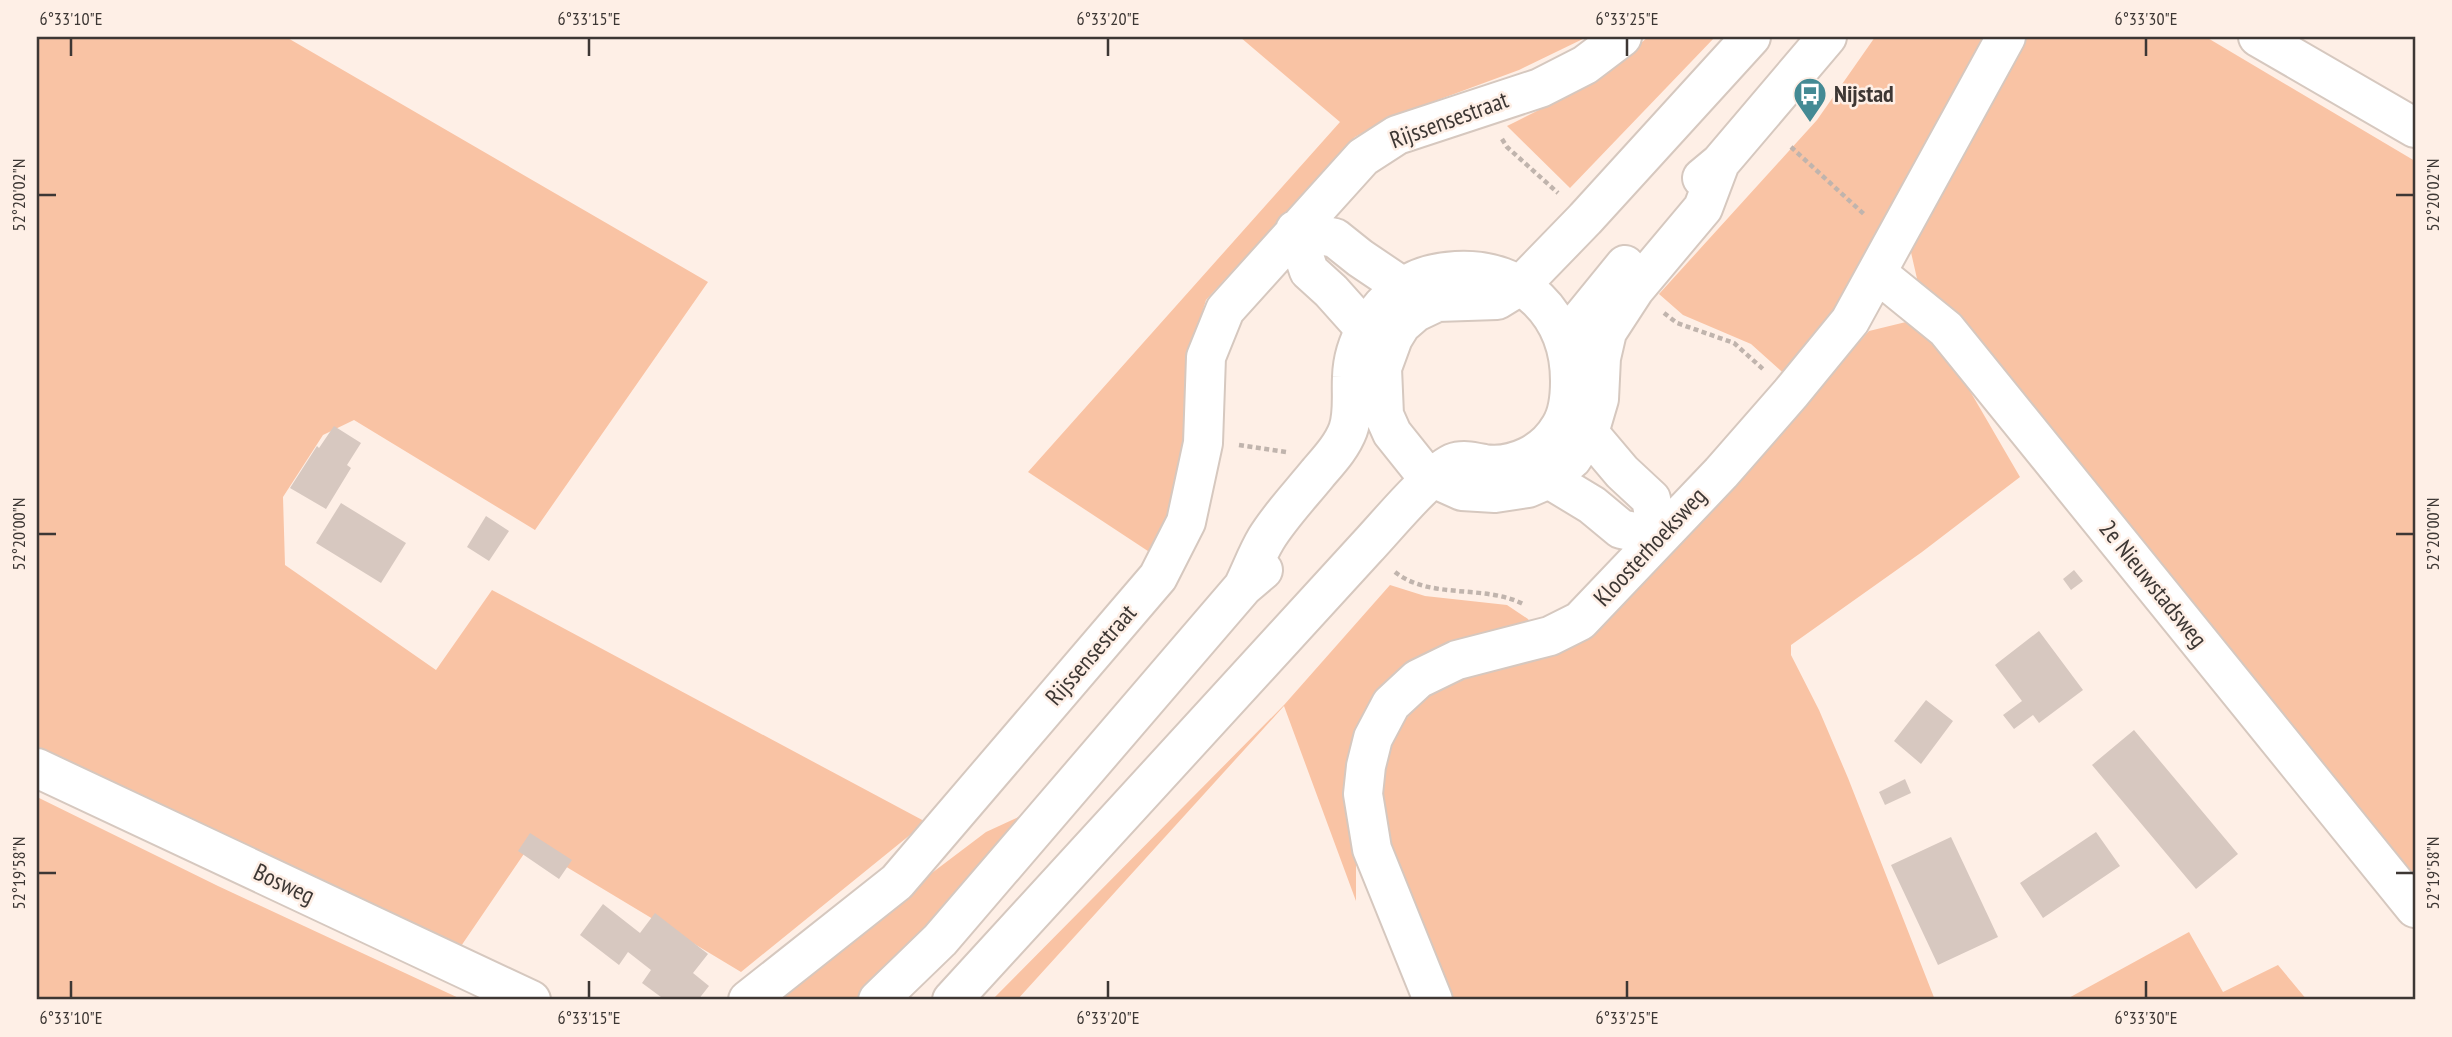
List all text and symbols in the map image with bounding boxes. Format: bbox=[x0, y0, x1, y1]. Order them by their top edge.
text: 6°33'10"E bbox=[40, 7, 102, 30]
text: 6°33'15"E bbox=[558, 7, 620, 30]
text: 6°33'20"E bbox=[1077, 7, 1139, 30]
text: 6°33'25"E bbox=[1596, 7, 1658, 30]
text: 6°33'30"E bbox=[2115, 7, 2177, 30]
bus stop icon: Nijstad bbox=[1791, 75, 1829, 124]
place label: Nijstad bbox=[1834, 78, 1894, 109]
street label: Rijssensestraat bbox=[1385, 84, 1513, 155]
text: 52°20'02"N bbox=[7, 159, 30, 231]
text: 52°20'02"N bbox=[2421, 159, 2444, 231]
street label: Kloosterhoeksweg bbox=[1587, 481, 1713, 613]
text: 52°20'00"N bbox=[7, 498, 30, 570]
text: 52°20'00"N bbox=[2421, 498, 2444, 570]
street label: 2e Nieuwstadsweg bbox=[2092, 514, 2214, 654]
street label: Rijssensestraat bbox=[1038, 598, 1143, 712]
text: 52°19'58"N bbox=[7, 837, 30, 909]
text: 52°19'58"N bbox=[2421, 837, 2444, 909]
street label: Bosweg bbox=[249, 856, 320, 911]
text: 6°33'10"E bbox=[40, 1006, 102, 1029]
text: 6°33'15"E bbox=[558, 1006, 620, 1029]
text: 6°33'20"E bbox=[1077, 1006, 1139, 1029]
text: 6°33'25"E bbox=[1596, 1006, 1658, 1029]
text: 6°33'30"E bbox=[2115, 1006, 2177, 1029]

